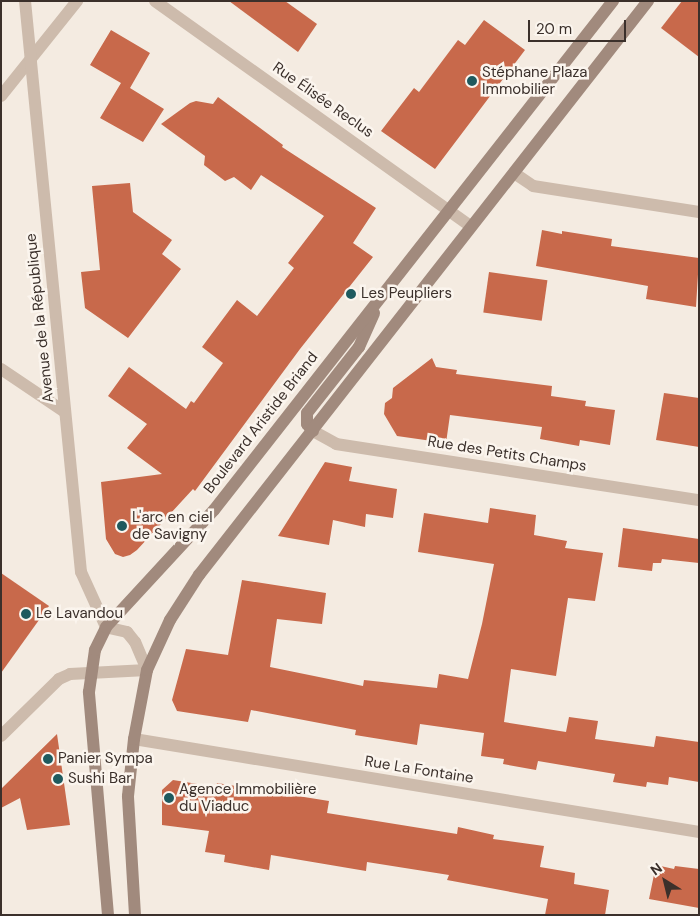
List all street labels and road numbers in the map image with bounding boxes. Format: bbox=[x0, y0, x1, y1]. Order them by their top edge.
street label: Rue Élisée Reclus bbox=[269, 58, 377, 142]
street label: Avenue de la République bbox=[22, 232, 58, 404]
street label: Boulevard Aristide Briand bbox=[200, 349, 322, 497]
street label: Rue des Petits Champs bbox=[426, 433, 588, 475]
street label: Rue La Fontaine bbox=[363, 753, 475, 787]

